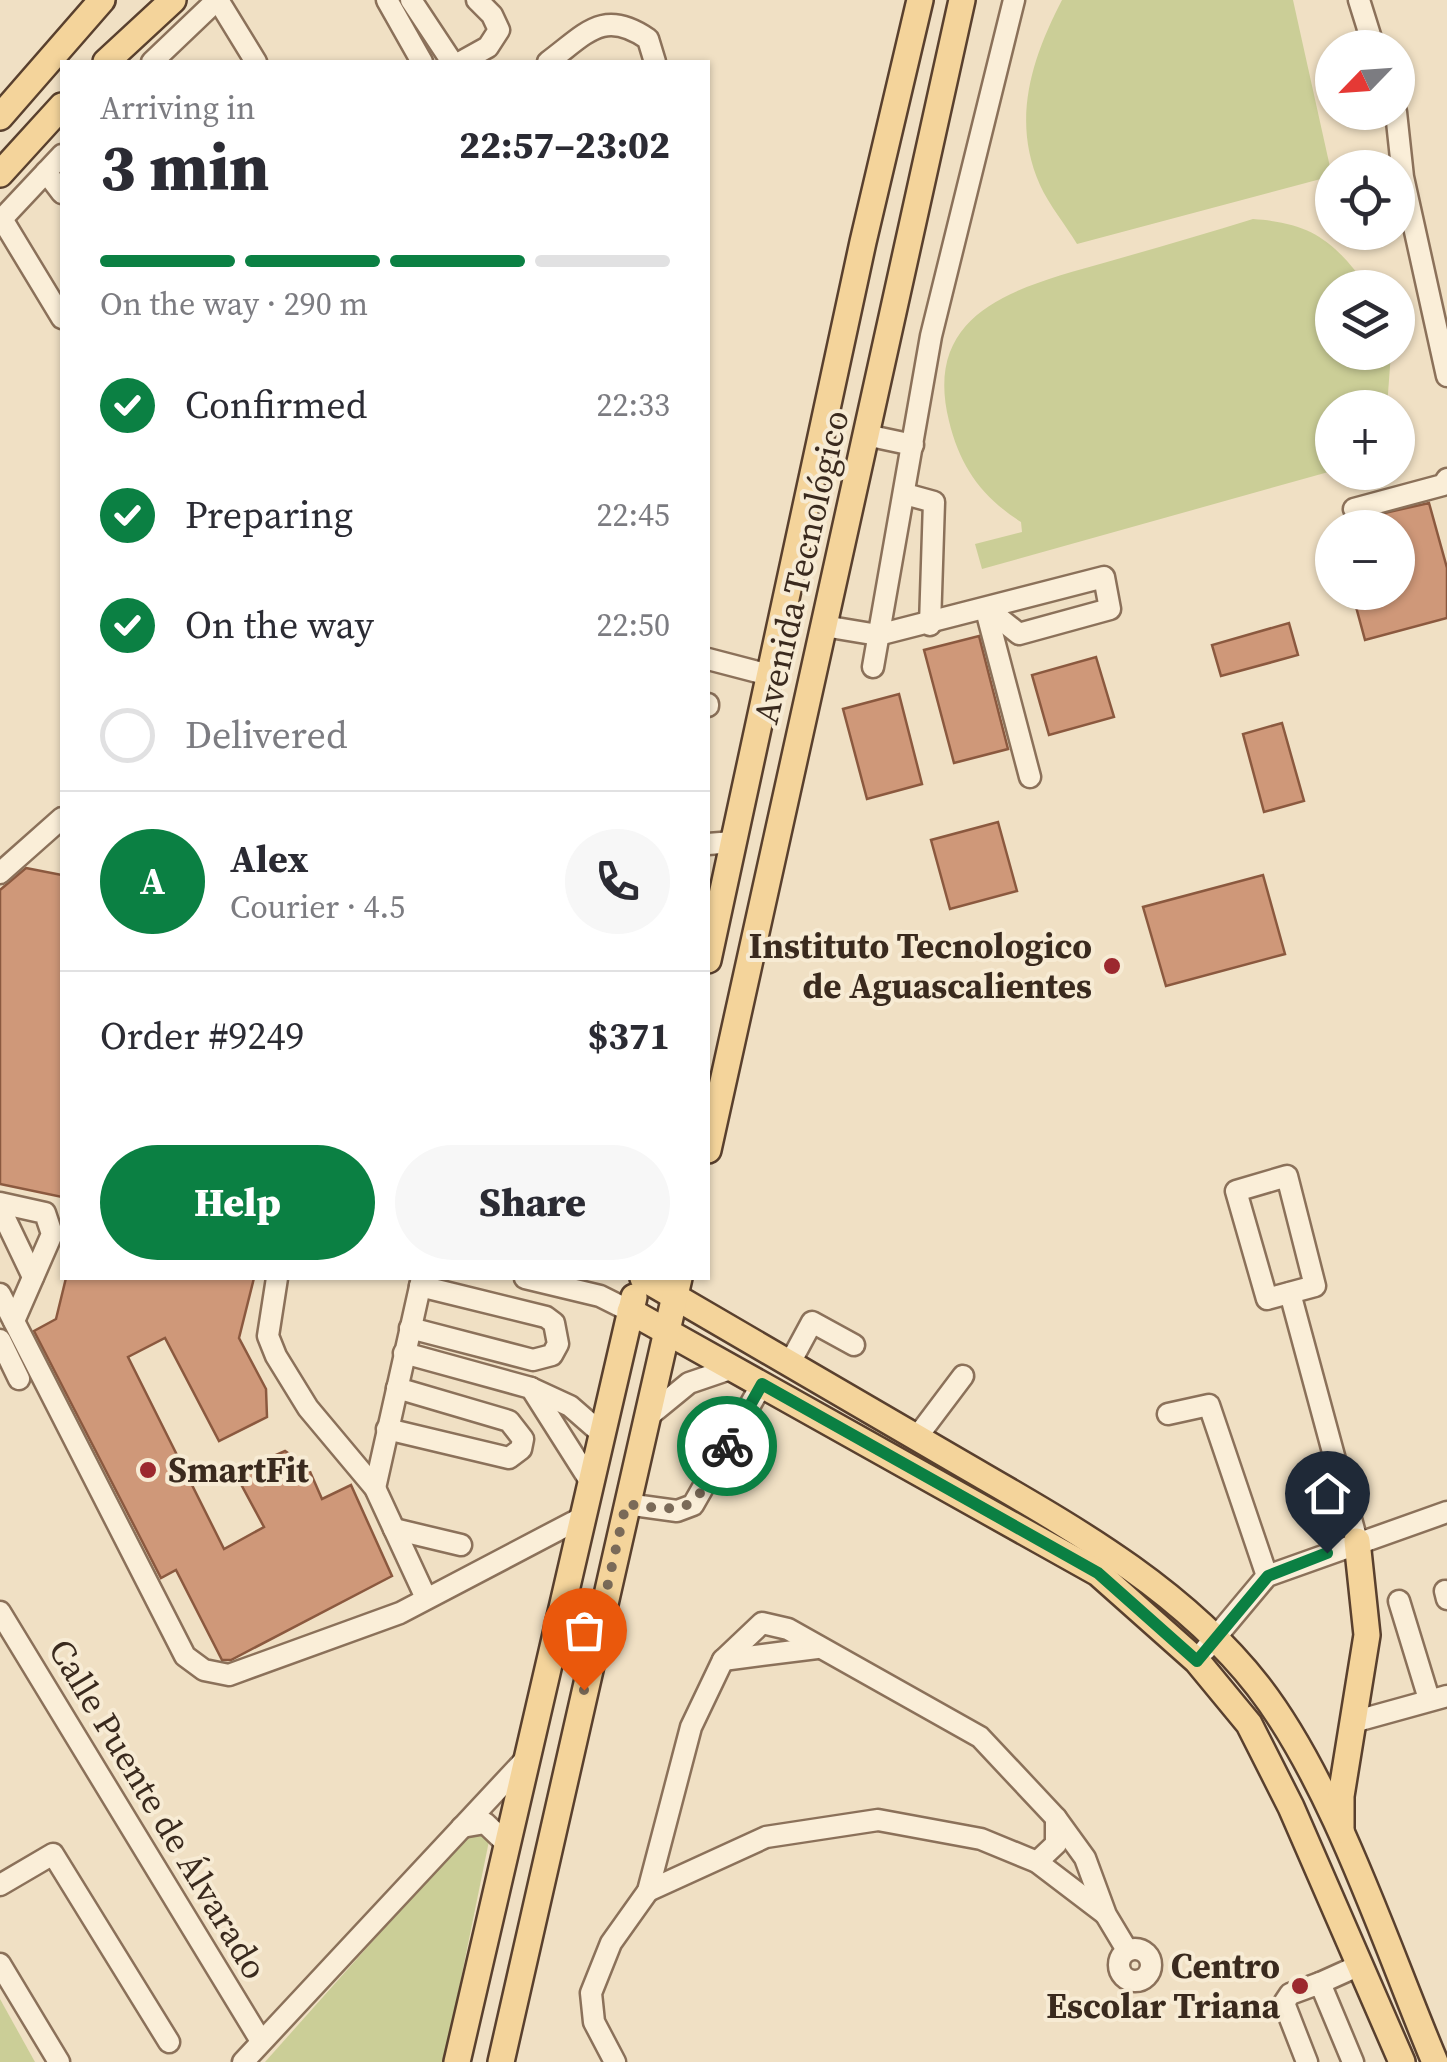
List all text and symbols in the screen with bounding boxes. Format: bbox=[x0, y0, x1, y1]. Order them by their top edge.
north arrow bbox=[1315, 30, 1415, 130]
map controls bbox=[1315, 30, 1415, 610]
text: Arriving in bbox=[100, 86, 255, 130]
text: 22:57–23:02 bbox=[459, 119, 670, 171]
text: 3 min bbox=[100, 123, 270, 212]
button: locate bbox=[1315, 150, 1415, 250]
button: layers bbox=[1315, 270, 1415, 370]
text: On the way · 290 m bbox=[100, 282, 368, 326]
icon: check bbox=[100, 378, 155, 433]
text: Confirmed bbox=[185, 379, 367, 431]
text: 22:33 bbox=[596, 383, 670, 427]
button: + bbox=[1315, 390, 1415, 490]
street label: Avenida Tecnológico bbox=[742, 405, 860, 729]
icon: check bbox=[100, 488, 155, 543]
text: Preparing bbox=[185, 489, 353, 541]
text: 22:45 bbox=[596, 493, 670, 537]
button: − bbox=[1315, 510, 1415, 610]
icon: check bbox=[100, 598, 155, 653]
text: On the way bbox=[185, 599, 374, 651]
text: 22:50 bbox=[596, 603, 670, 647]
text: Delivered bbox=[185, 709, 348, 761]
button: phone bbox=[565, 829, 670, 934]
text: Alex bbox=[230, 833, 308, 885]
text: A bbox=[140, 855, 165, 907]
text: Courier · 4.5 bbox=[230, 885, 405, 929]
place label: Instituto Tecnologico de Aguascalientes bbox=[749, 922, 1092, 1010]
marker: Instituto Tecnologico de Aguascalientes bbox=[1101, 955, 1123, 977]
text: Order #9249 bbox=[100, 1010, 304, 1062]
text: $371 bbox=[588, 1010, 670, 1062]
button: Help bbox=[100, 1145, 375, 1260]
button: Share bbox=[395, 1145, 670, 1260]
courier bbox=[677, 1396, 777, 1496]
icon: bike bbox=[700, 1419, 755, 1474]
place label: SmartFit bbox=[168, 1446, 309, 1494]
pin bbox=[1285, 1451, 1370, 1554]
marker: SmartFit bbox=[137, 1459, 159, 1481]
icon: home bbox=[1300, 1466, 1355, 1521]
pin bbox=[542, 1588, 627, 1691]
icon: bag bbox=[557, 1603, 612, 1658]
street label: Calle Puente de Álvarado bbox=[37, 1630, 279, 1988]
place label: Centro Escolar Triana bbox=[1046, 1942, 1280, 2030]
marker: Centro Escolar Triana bbox=[1289, 1975, 1311, 1997]

